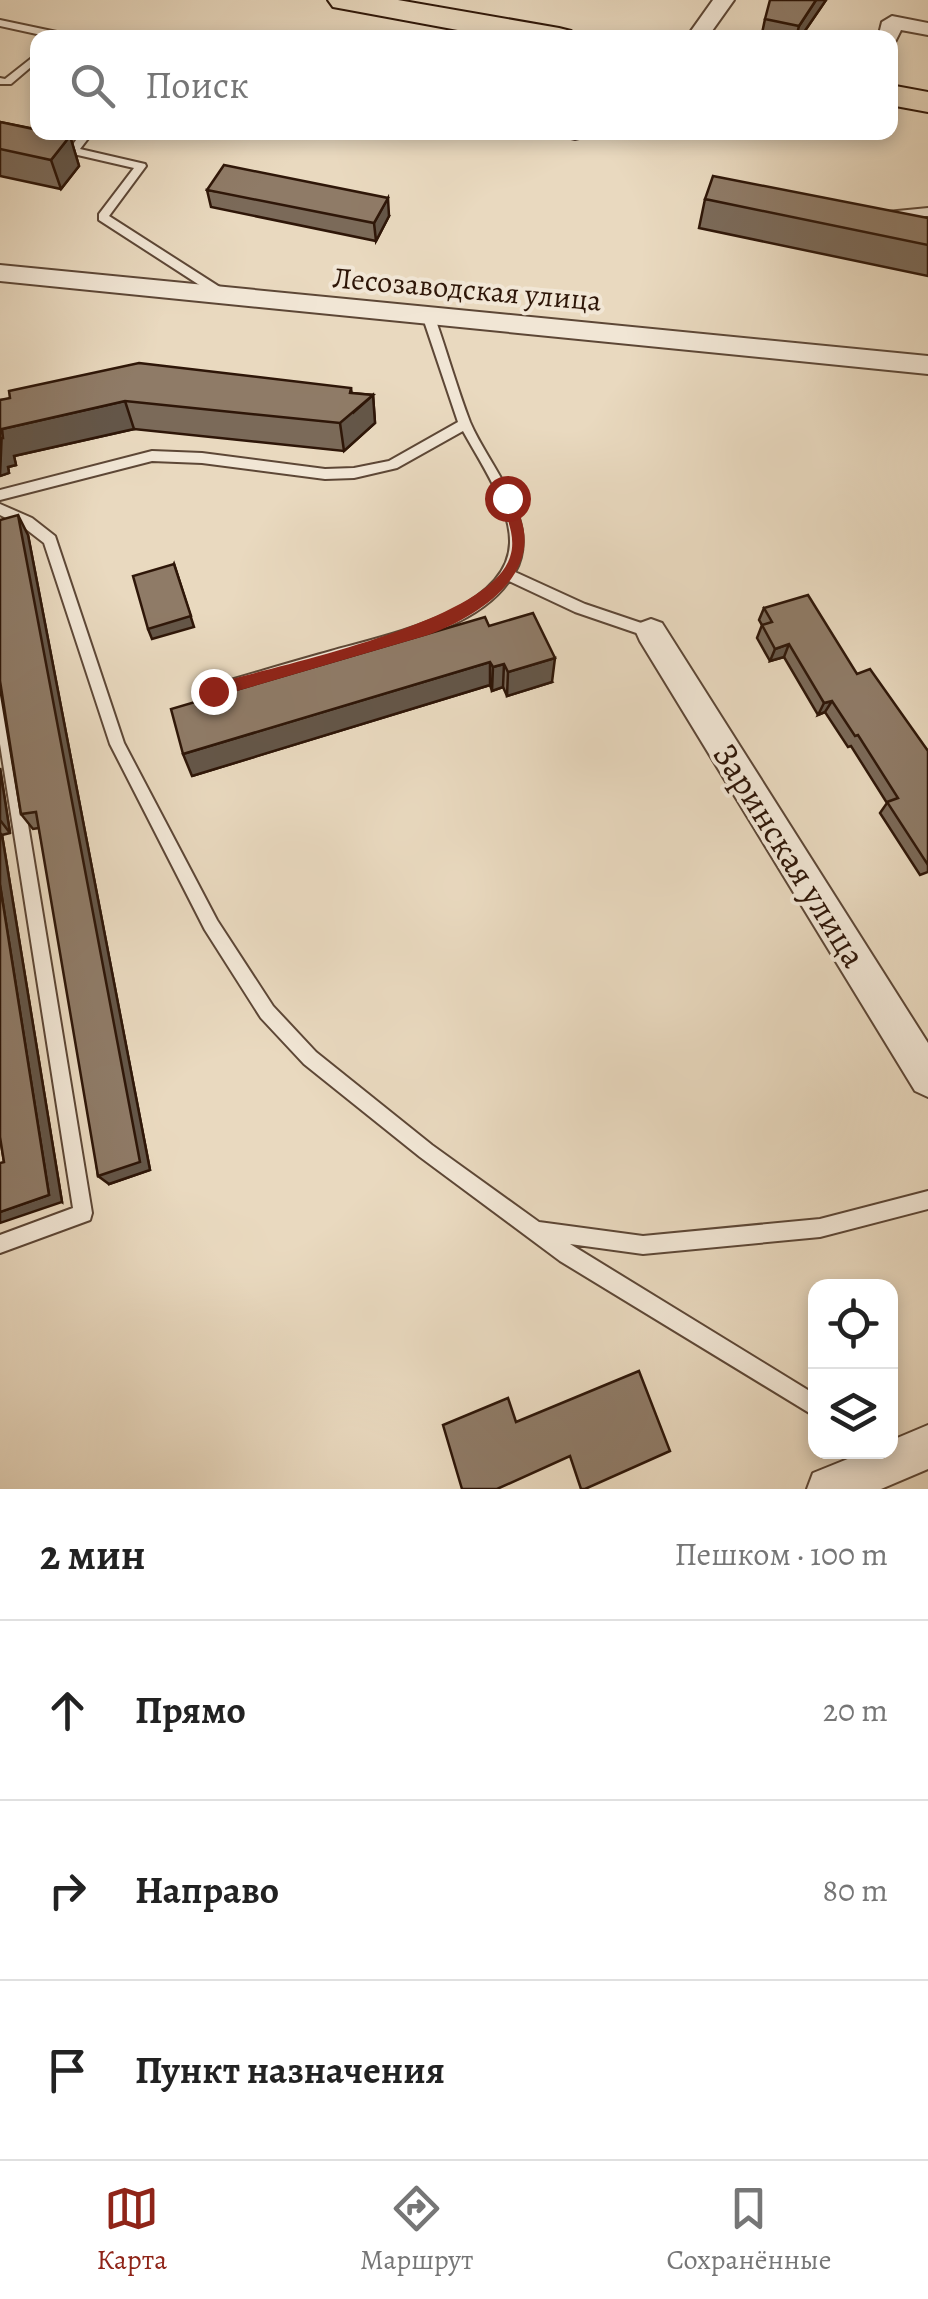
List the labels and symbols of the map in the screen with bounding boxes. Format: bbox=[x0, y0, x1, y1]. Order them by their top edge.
street label: Лесозаводская улица bbox=[331, 257, 603, 321]
route start bbox=[485, 476, 531, 522]
route end bbox=[191, 669, 237, 715]
street label: Заринская улица bbox=[702, 734, 878, 976]

